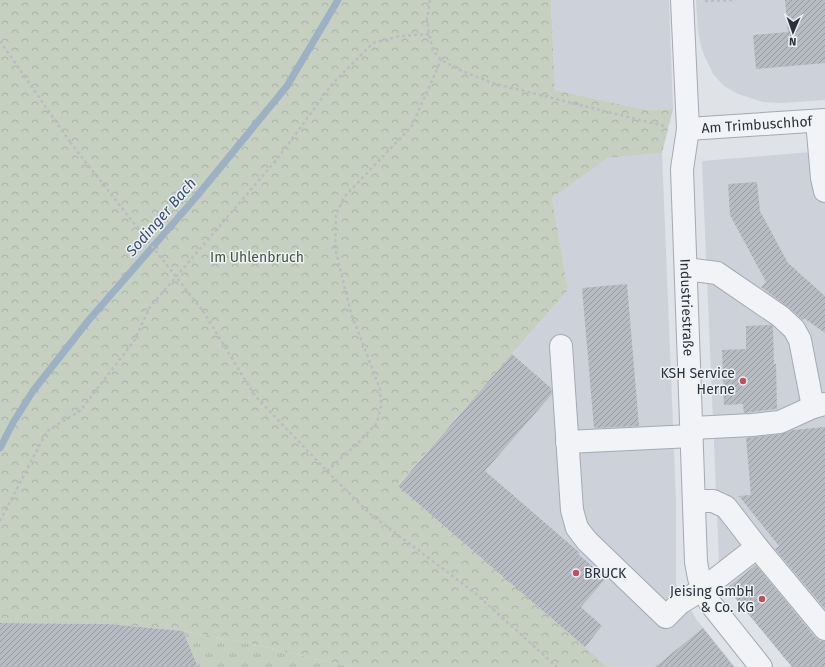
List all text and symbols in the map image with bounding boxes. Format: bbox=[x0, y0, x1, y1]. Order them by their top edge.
north arrow bbox=[773, 12, 813, 52]
text: N bbox=[789, 35, 797, 48]
street label: Am Trimbuschhof bbox=[701, 112, 814, 137]
water label: Sodinger Bach bbox=[121, 174, 200, 261]
park label: Im Uhlenbruch bbox=[210, 249, 304, 266]
street label: Industriestraße bbox=[677, 258, 697, 356]
place label: KSH Service Herne bbox=[660, 365, 735, 398]
marker: KSH Service Herne bbox=[738, 376, 748, 386]
place label: BRUCK bbox=[584, 565, 627, 582]
marker: BRUCK bbox=[571, 568, 581, 578]
place label: Jeising GmbH & Co. KG bbox=[670, 583, 754, 616]
marker: Jeising GmbH & Co. KG bbox=[757, 594, 767, 604]

